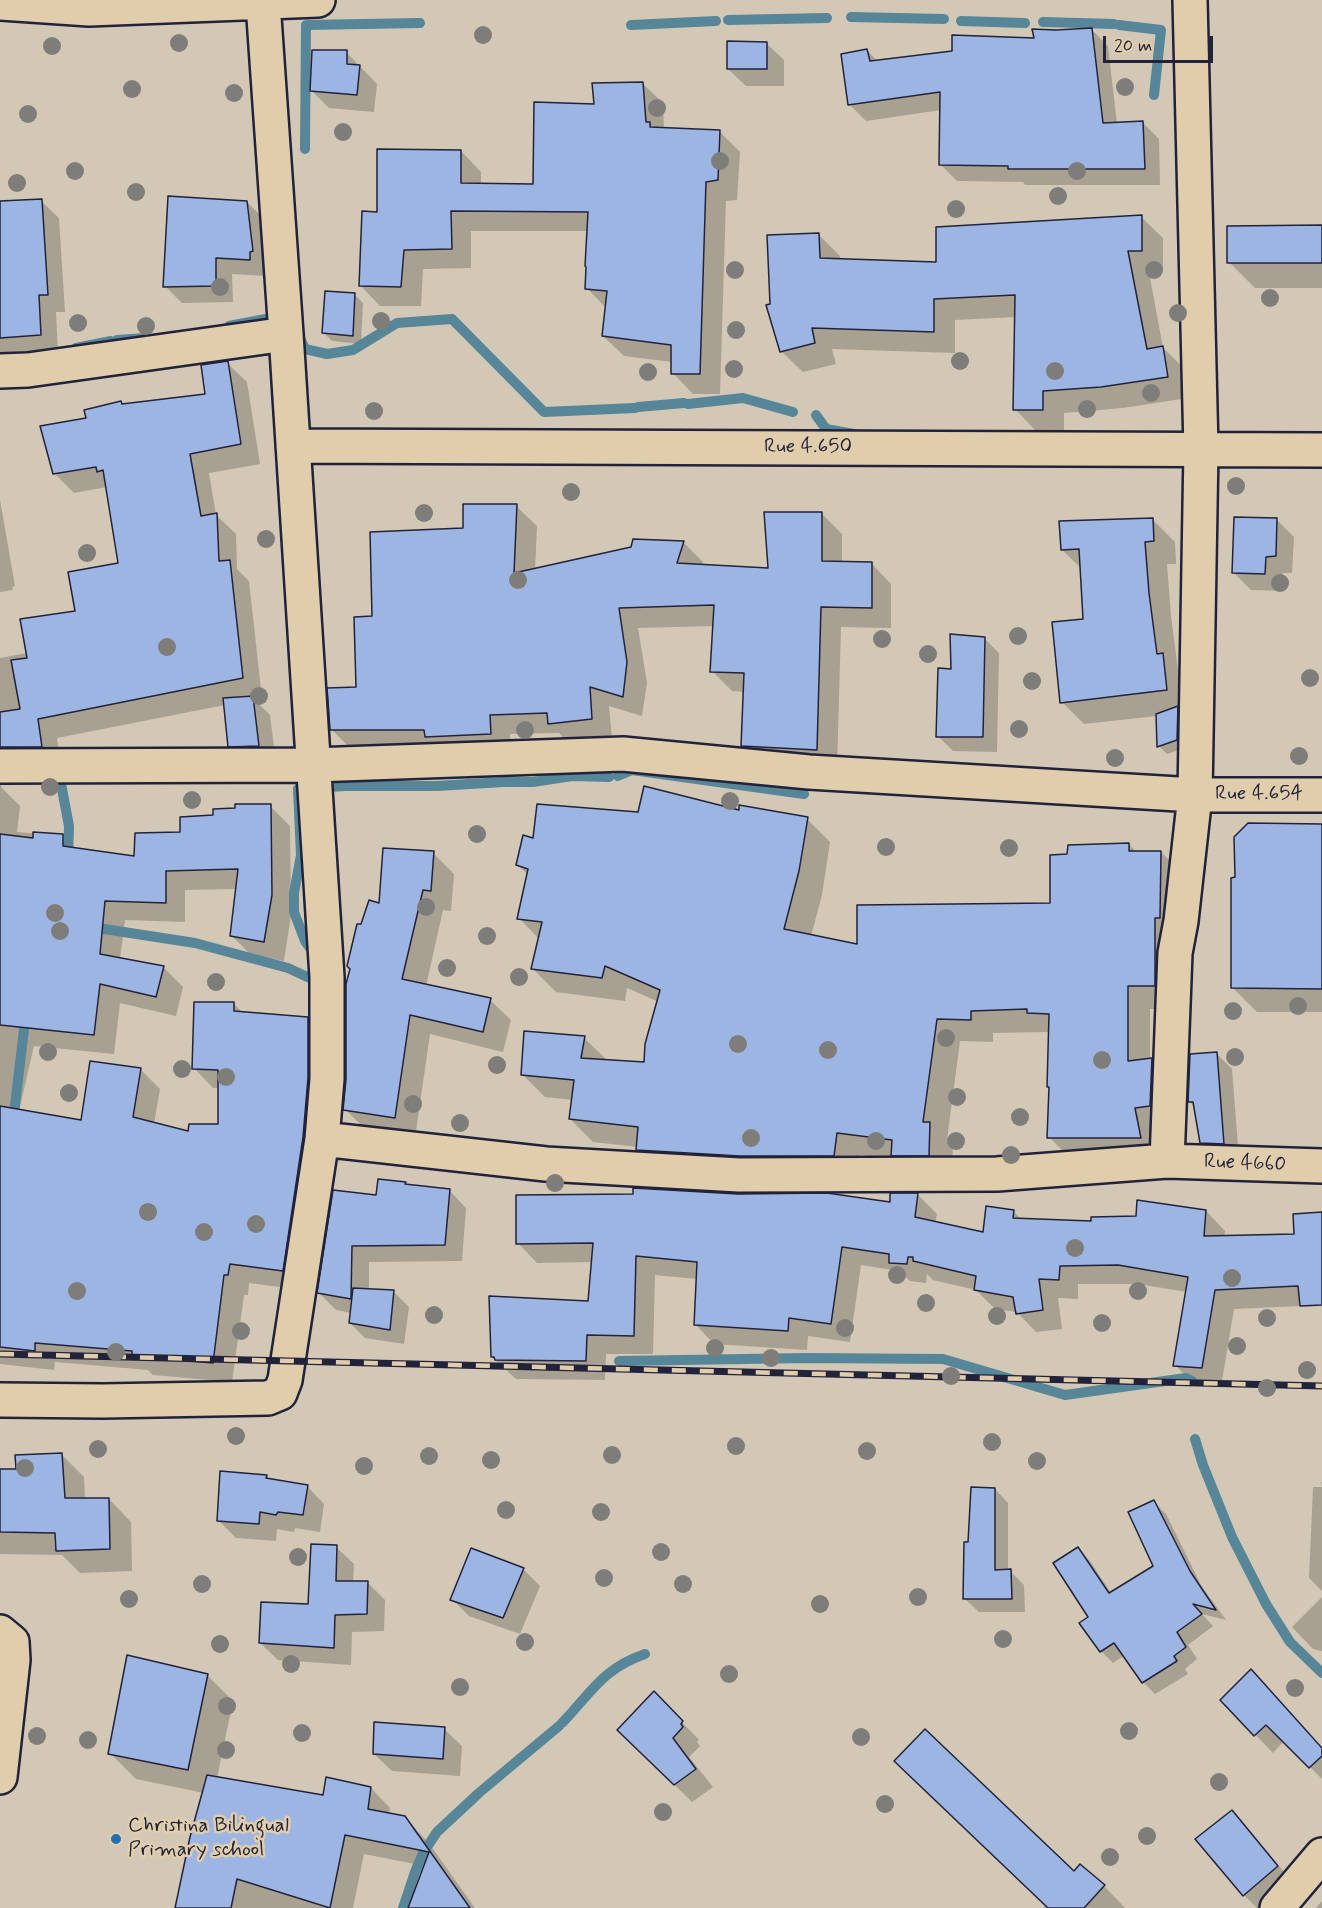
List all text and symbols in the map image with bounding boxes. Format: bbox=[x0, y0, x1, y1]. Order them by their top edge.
scale bar bbox=[1106, 24, 1216, 62]
text: 20 m bbox=[1114, 34, 1152, 58]
street label: Rue 4.650 bbox=[764, 435, 852, 461]
street label: Rue 4.654 bbox=[1215, 782, 1303, 808]
street label: Rue 4660 bbox=[1203, 1150, 1287, 1178]
place label: Christina Bilingual Primary school bbox=[128, 1814, 289, 1864]
marker: Christina Bilingual Primary school bbox=[109, 1832, 123, 1846]

